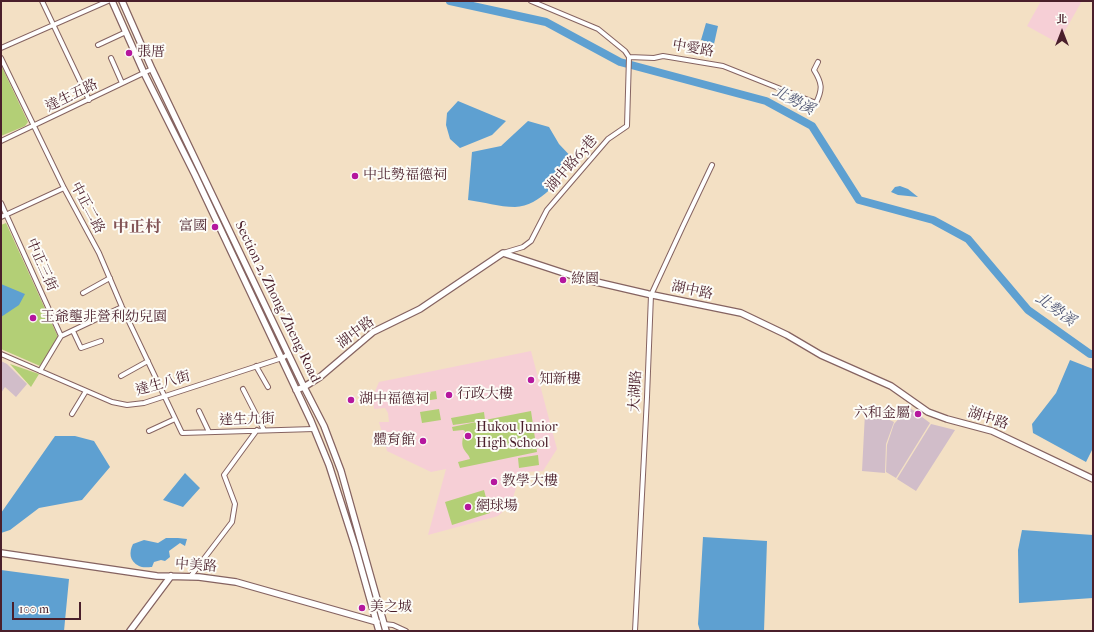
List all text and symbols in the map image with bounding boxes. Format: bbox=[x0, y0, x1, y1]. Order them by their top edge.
north arrow bbox=[1042, 12, 1082, 52]
text: 北 bbox=[1057, 13, 1068, 26]
street label: 中愛路 bbox=[671, 37, 715, 61]
place label: 張厝 bbox=[137, 45, 165, 61]
marker: 張厝 bbox=[124, 48, 134, 58]
street label: 達生五路 bbox=[43, 76, 101, 116]
water label: 北勢溪 bbox=[769, 82, 817, 120]
street label: 湖中路63巷 bbox=[543, 132, 601, 196]
place label: 中北勢福德祠 bbox=[363, 168, 447, 184]
marker: 中北勢福德祠 bbox=[350, 171, 360, 181]
street label: 中正二路 bbox=[66, 179, 108, 237]
district label: 中正村 bbox=[113, 218, 161, 238]
place label: 富國 bbox=[179, 219, 207, 235]
street label: Section 2, Zhong Zheng Road bbox=[231, 219, 323, 385]
marker: 富國 bbox=[210, 222, 220, 232]
street label: 中正三街 bbox=[22, 236, 60, 294]
place label: 綠園 bbox=[571, 272, 599, 288]
marker: 綠園 bbox=[558, 275, 568, 285]
street label: 湖中路 bbox=[670, 278, 714, 304]
water label: 北勢溪 bbox=[1032, 289, 1078, 331]
place label: 王爺壟非營利幼兒園 bbox=[41, 310, 167, 326]
marker: 王爺壟非營利幼兒園 bbox=[28, 313, 38, 323]
street label: 湖中路 bbox=[334, 314, 378, 352]
street label: 達生八街 bbox=[134, 368, 192, 400]
street label: 大湖路 bbox=[627, 370, 645, 412]
place label: 知新樓 bbox=[539, 372, 581, 388]
marker: 知新樓 bbox=[526, 375, 536, 385]
place label: 行政大樓 bbox=[457, 387, 513, 403]
marker: 行政大樓 bbox=[444, 390, 454, 400]
place label: 湖中福德祠 bbox=[359, 392, 429, 408]
marker: 湖中福德祠 bbox=[346, 395, 356, 405]
street label: 湖中路 bbox=[965, 405, 1011, 433]
place label: 六和金屬 bbox=[854, 406, 910, 422]
marker: 六和金屬 bbox=[913, 409, 923, 419]
street label: 達生九街 bbox=[219, 411, 275, 429]
place label: Hukou Junior High School bbox=[476, 420, 558, 452]
marker: Hukou Junior High School bbox=[463, 431, 473, 441]
place label: 體育館 bbox=[373, 433, 415, 449]
marker: 體育館 bbox=[418, 436, 428, 446]
place label: 教學大樓 bbox=[502, 474, 558, 490]
marker: 教學大樓 bbox=[489, 477, 499, 487]
place label: 網球場 bbox=[476, 499, 518, 515]
marker: 網球場 bbox=[463, 502, 473, 512]
street label: 中美路 bbox=[174, 556, 218, 576]
scale bar bbox=[14, 594, 83, 620]
place label: 美之城 bbox=[370, 600, 412, 616]
text: 100 m bbox=[19, 602, 49, 616]
marker: 美之城 bbox=[357, 603, 367, 613]

